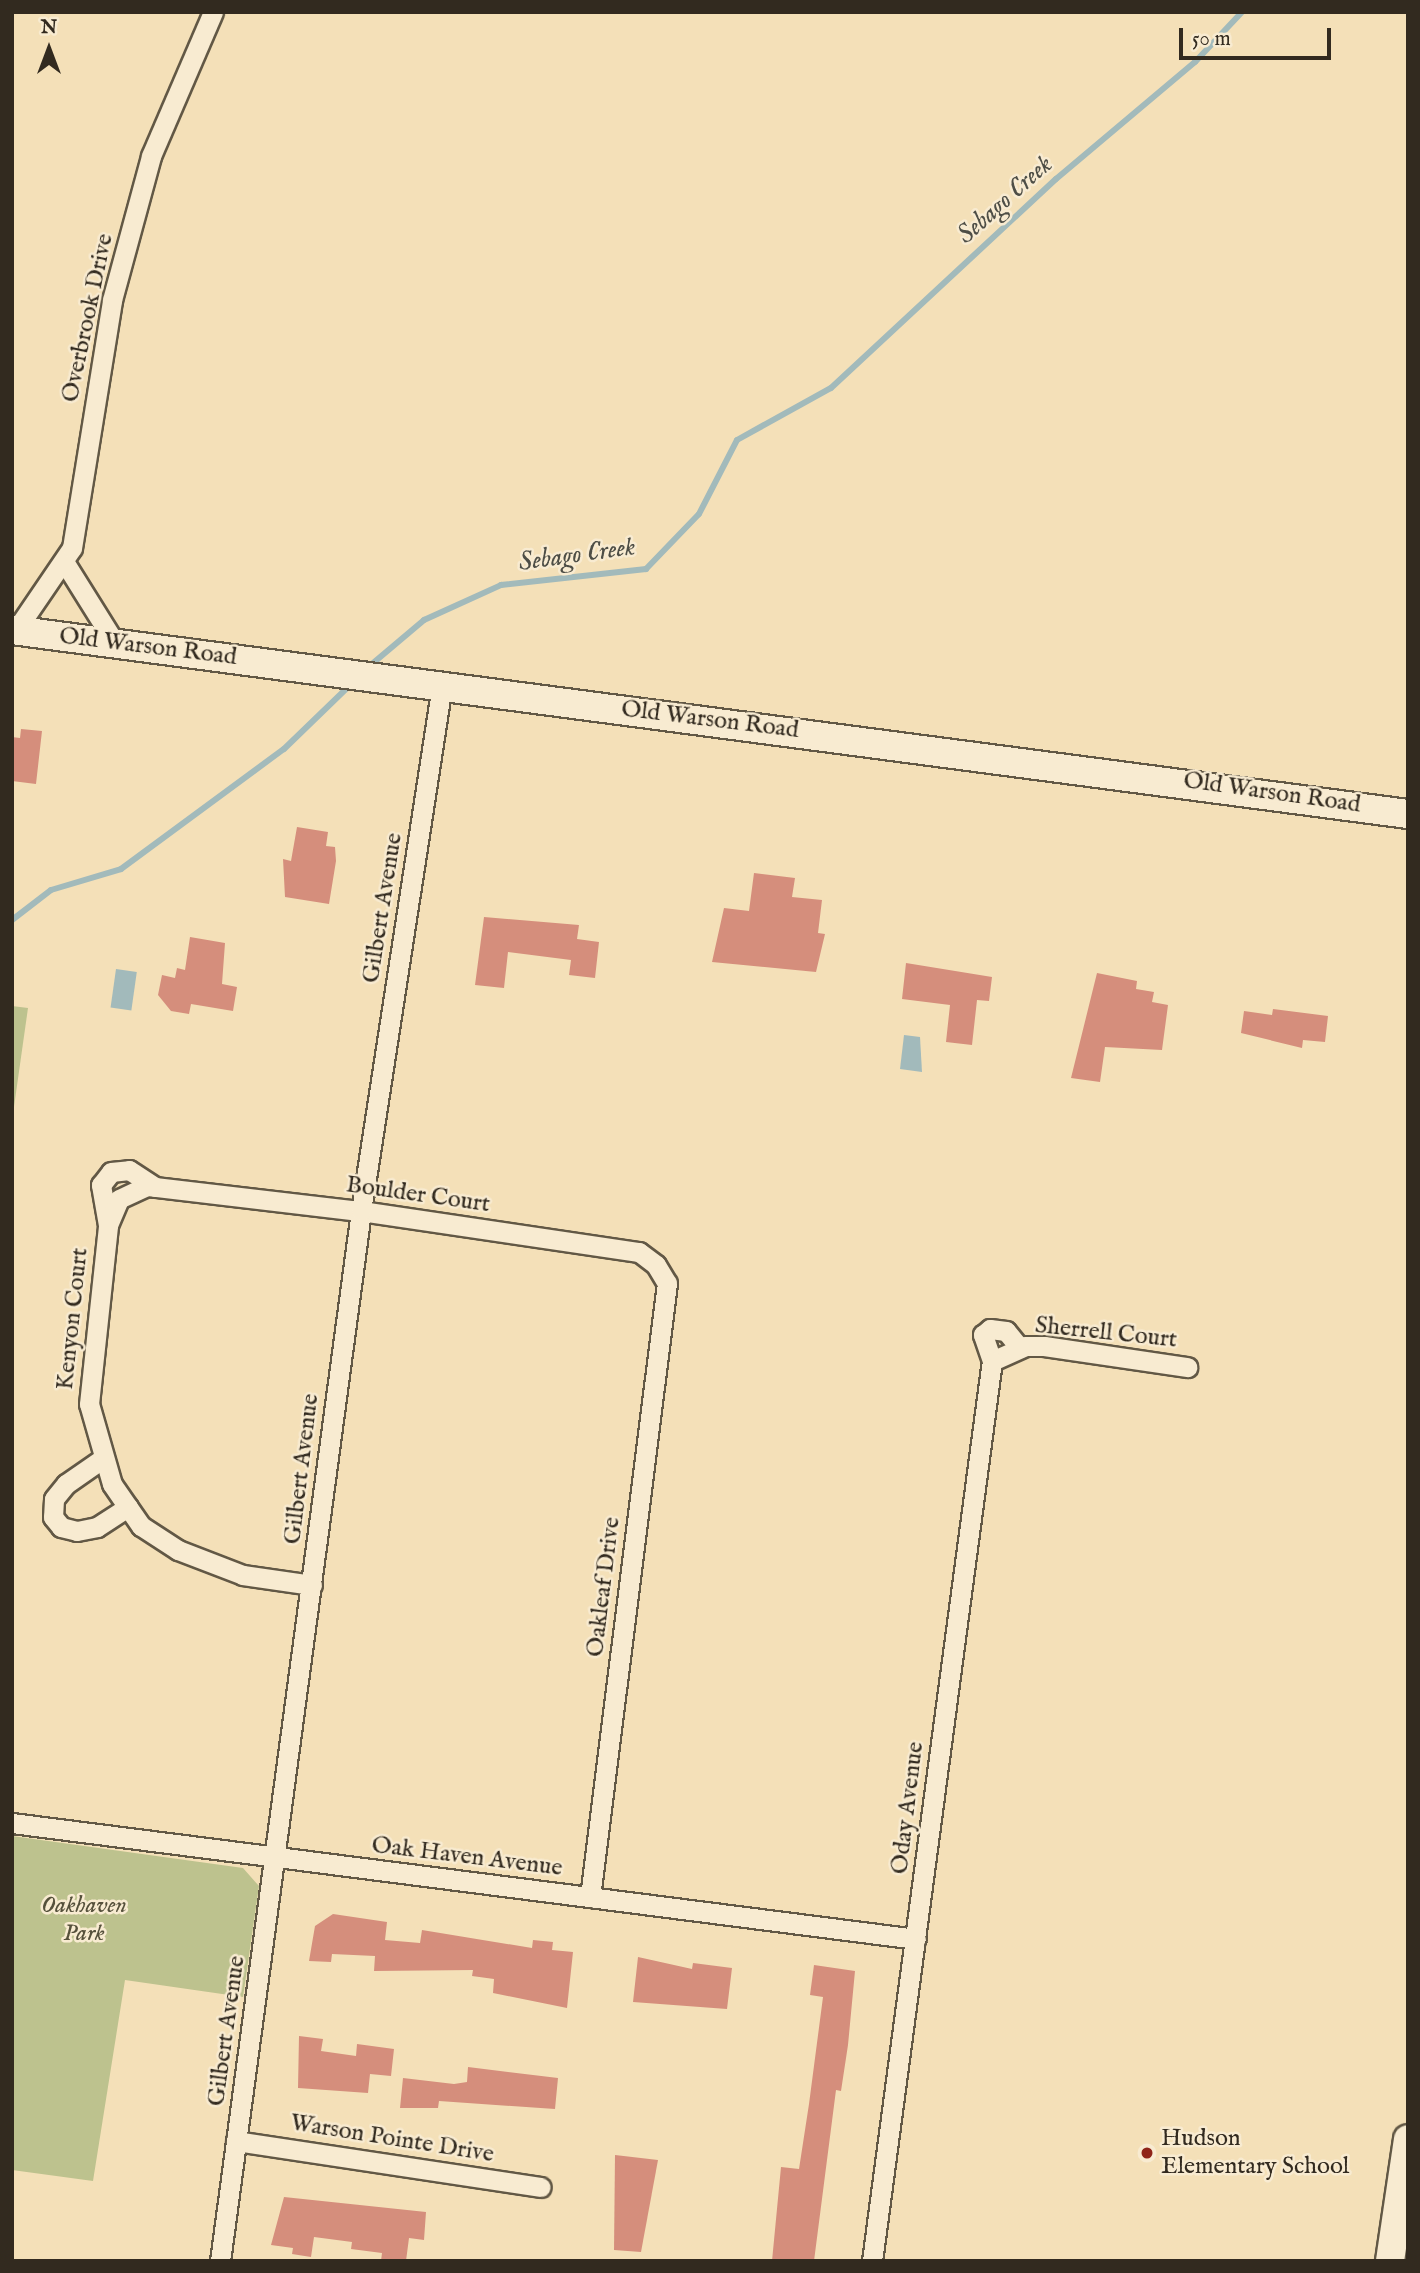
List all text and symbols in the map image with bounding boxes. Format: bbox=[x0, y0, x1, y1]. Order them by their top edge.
north arrow bbox=[14, 14, 84, 84]
scale bar bbox=[1182, 14, 1334, 58]
text: N bbox=[41, 16, 57, 40]
text: 50 m bbox=[1192, 26, 1231, 53]
water label: Sebago Creek bbox=[951, 149, 1059, 251]
street label: Overbrook Drive bbox=[56, 231, 120, 405]
water label: Sebago Creek bbox=[517, 531, 637, 579]
street label: Old Warson Road bbox=[58, 622, 238, 672]
street label: Old Warson Road bbox=[620, 695, 800, 745]
street label: Old Warson Road bbox=[1182, 766, 1362, 820]
street label: Gilbert Avenue bbox=[357, 831, 409, 985]
street label: Boulder Court bbox=[344, 1171, 492, 1219]
street label: Kenyon Court bbox=[51, 1247, 95, 1391]
street label: Sherrell Court bbox=[1034, 1311, 1178, 1355]
street label: Gilbert Avenue bbox=[278, 1392, 326, 1546]
street label: Oakleaf Drive bbox=[581, 1515, 627, 1659]
street label: Oday Avenue bbox=[886, 1740, 930, 1876]
street label: Oak Haven Avenue bbox=[370, 1831, 564, 1883]
park label: Oakhaven Park bbox=[41, 1892, 127, 1948]
street label: Gilbert Avenue bbox=[202, 1954, 252, 2108]
street label: Warson Pointe Drive bbox=[288, 2109, 496, 2169]
place label: Hudson Elementary School bbox=[1161, 2125, 1349, 2181]
marker: Hudson Elementary School bbox=[1139, 2145, 1155, 2161]

